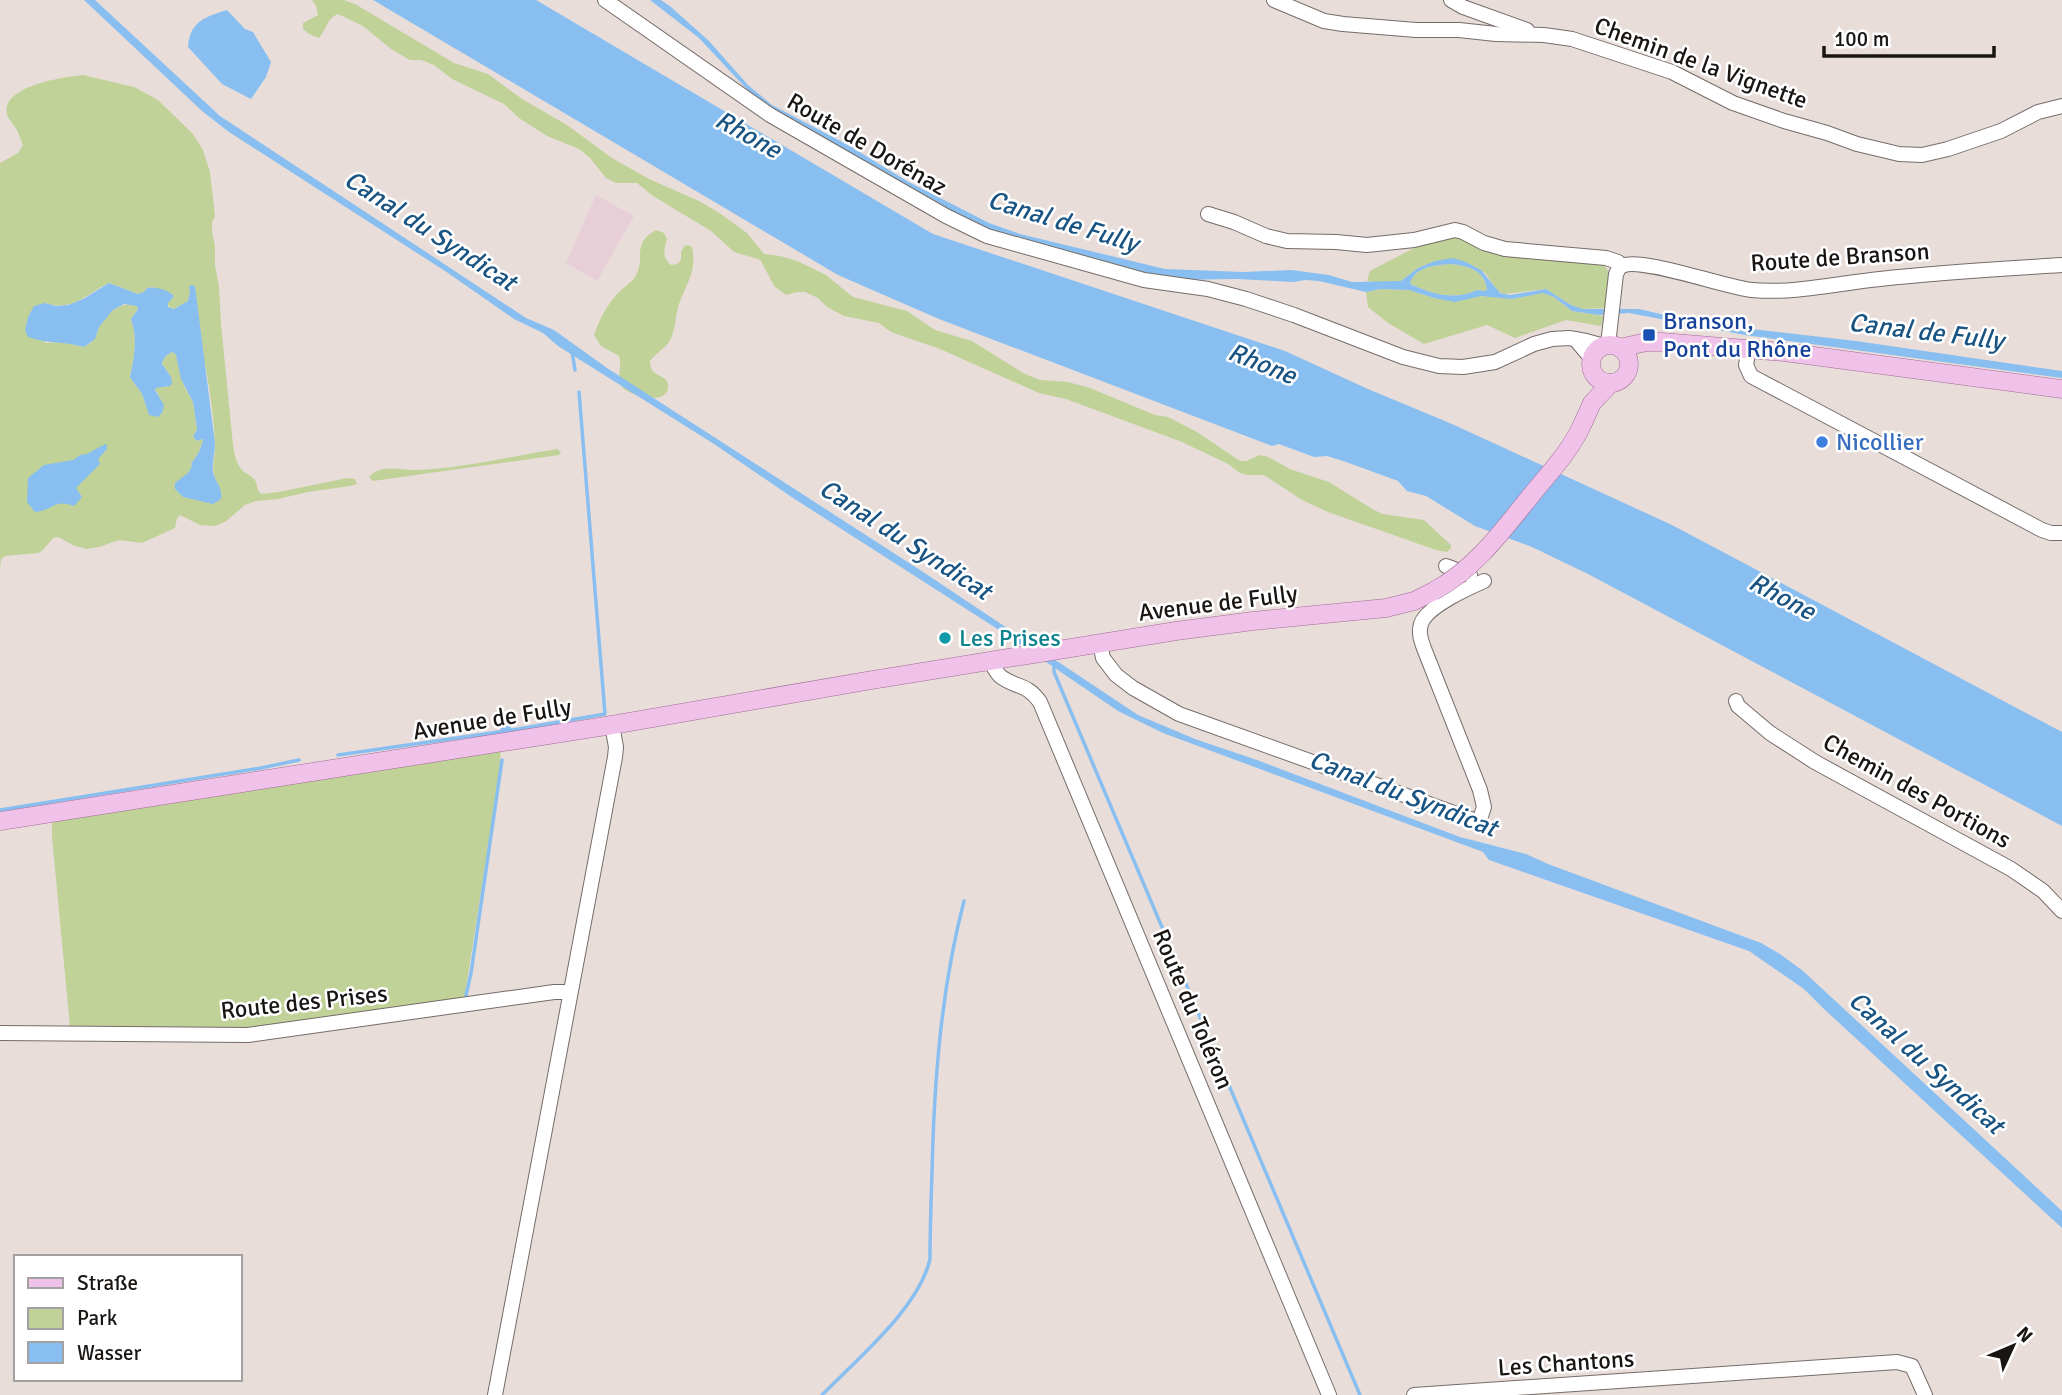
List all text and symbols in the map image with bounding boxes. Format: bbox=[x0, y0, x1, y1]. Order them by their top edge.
street label: Chemin de la Vignette bbox=[1590, 10, 1812, 116]
scale bar bbox=[1824, 14, 1994, 58]
text: 100 m bbox=[1834, 26, 1889, 52]
street label: Route de Dorénaz bbox=[782, 86, 952, 202]
water label: Rhone bbox=[709, 104, 788, 167]
water label: Canal du Syndicat bbox=[338, 164, 524, 300]
water label: Canal de Fully bbox=[984, 184, 1145, 261]
street label: Route de Branson bbox=[1749, 236, 1931, 278]
place label: Branson, Pont du Rhône bbox=[1663, 306, 1811, 364]
water label: Canal de Fully bbox=[1847, 307, 2008, 358]
marker: Branson, Pont du Rhône bbox=[1641, 327, 1657, 343]
water label: Rhone bbox=[1223, 336, 1303, 393]
place label: Nicollier bbox=[1836, 427, 1924, 457]
marker: Nicollier bbox=[1814, 434, 1830, 450]
water label: Canal du Syndicat bbox=[813, 473, 999, 609]
water label: Rhone bbox=[1743, 566, 1822, 629]
street label: Avenue de Fully bbox=[1137, 578, 1299, 628]
place label: Les Prises bbox=[959, 623, 1061, 653]
marker: Les Prises bbox=[937, 630, 953, 646]
street label: Avenue de Fully bbox=[411, 692, 573, 746]
street label: Chemin des Portions bbox=[1818, 727, 2016, 855]
water label: Canal du Syndicat bbox=[1305, 744, 1504, 846]
street label: Route du Toléron bbox=[1146, 924, 1240, 1094]
street label: Route des Prises bbox=[219, 978, 389, 1026]
water label: Canal du Syndicat bbox=[1842, 985, 2013, 1143]
legend bbox=[14, 1255, 242, 1381]
text: Straße bbox=[77, 1270, 138, 1296]
text: Park bbox=[77, 1305, 118, 1331]
north arrow bbox=[1978, 1311, 2048, 1381]
text: N bbox=[2011, 1322, 2038, 1348]
text: Wasser bbox=[77, 1340, 142, 1366]
street label: Les Chantons bbox=[1497, 1343, 1635, 1383]

